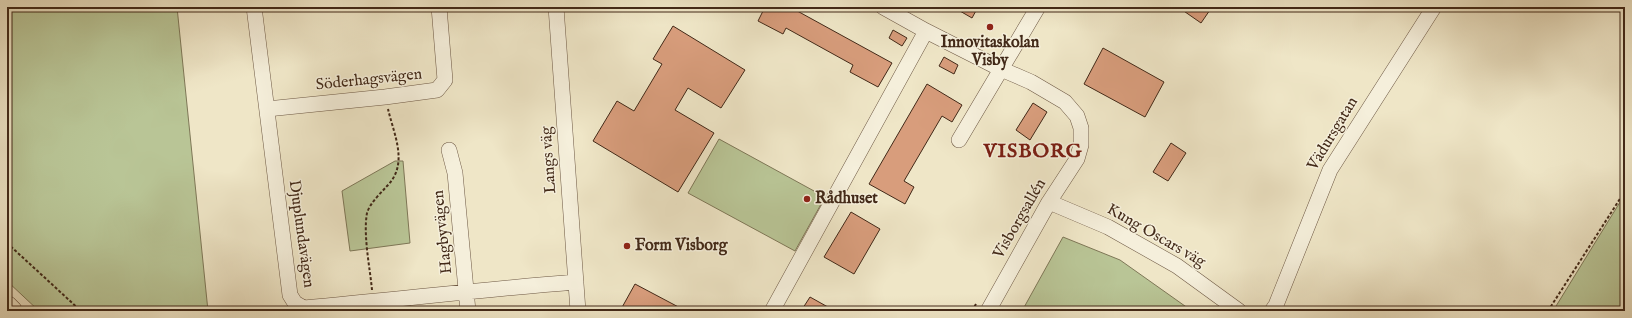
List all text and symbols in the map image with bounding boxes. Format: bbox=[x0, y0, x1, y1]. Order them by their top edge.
marker: Innovitaskolan Visby bbox=[985, 22, 995, 32]
place label: Innovitaskolan Visby bbox=[941, 33, 1040, 71]
street label: Söderhagsvägen bbox=[315, 64, 424, 96]
street label: Vädursgatan bbox=[1303, 93, 1363, 175]
street label: Langs väg bbox=[537, 125, 561, 194]
district label: VISBORG bbox=[982, 139, 1083, 164]
street label: Visborgsallén bbox=[989, 175, 1051, 263]
street label: Djuplundavägen bbox=[284, 179, 319, 290]
street label: Hagbyvägen bbox=[429, 189, 457, 275]
place label: Rådhuset bbox=[815, 189, 878, 209]
marker: Rådhuset bbox=[802, 194, 812, 204]
street label: Kung Oscars väg bbox=[1103, 200, 1209, 273]
place label: Form Visborg bbox=[635, 236, 729, 256]
marker: Form Visborg bbox=[622, 241, 632, 251]

